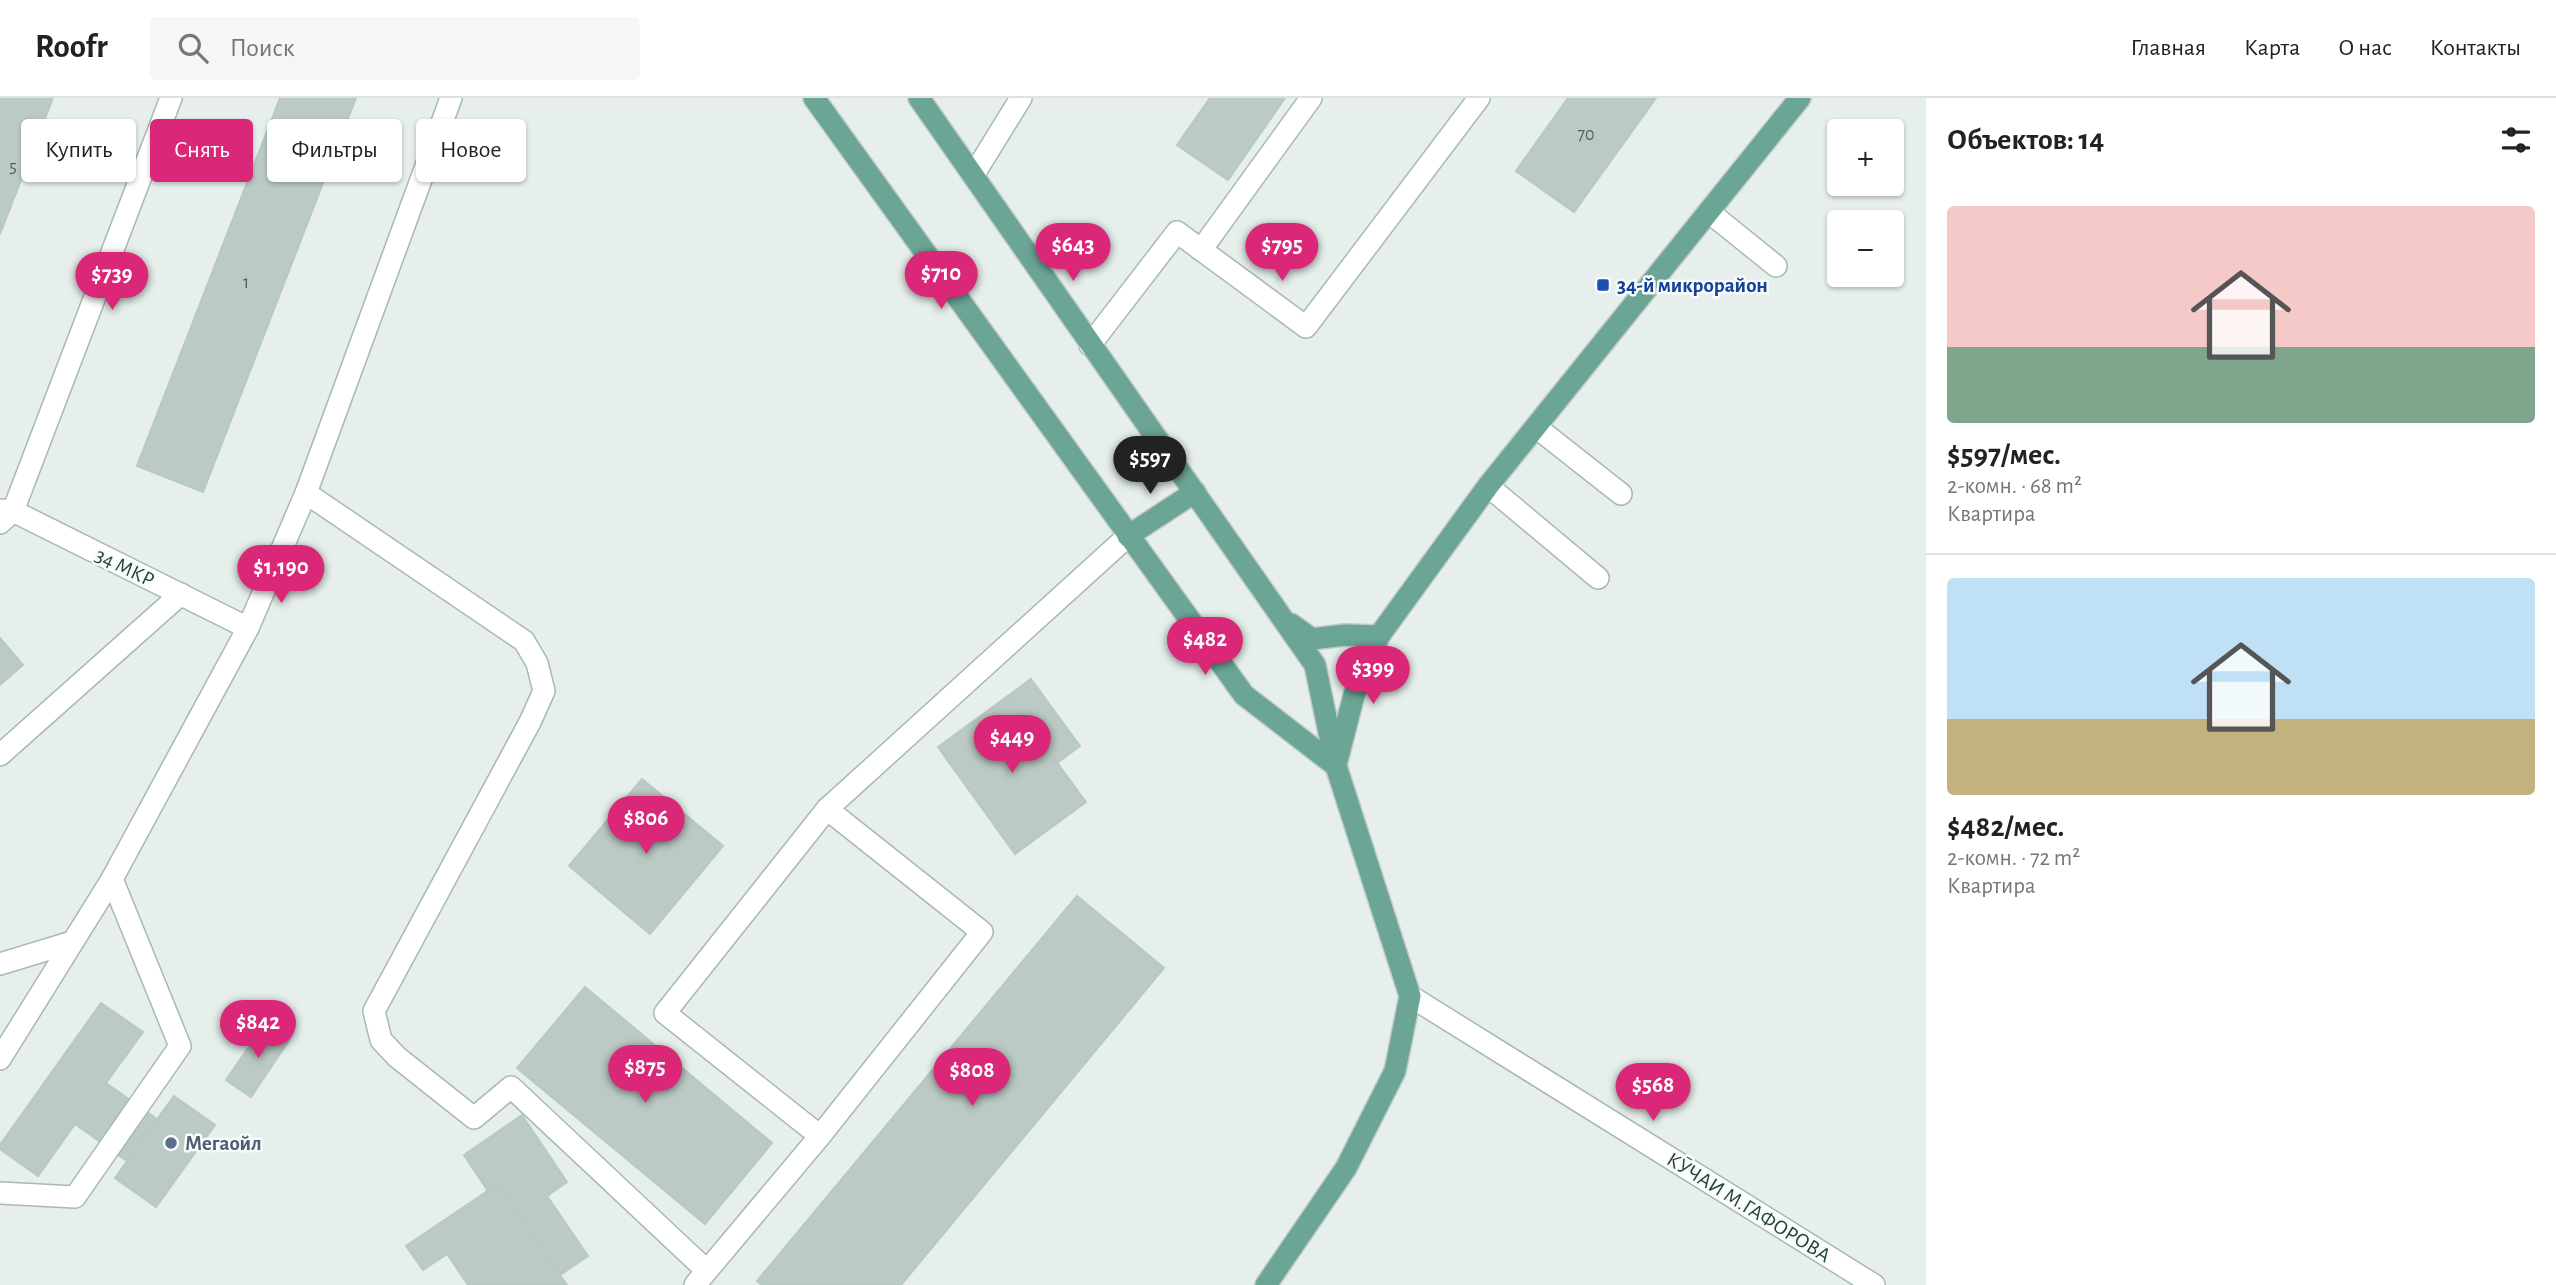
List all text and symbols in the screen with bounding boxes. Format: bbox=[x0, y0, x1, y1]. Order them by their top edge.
search box bbox=[150, 17, 640, 80]
icon: search bbox=[174, 29, 212, 67]
text: Roofr bbox=[35, 31, 108, 64]
text: Поиск bbox=[230, 35, 295, 61]
text: Главная bbox=[2131, 36, 2206, 60]
text: Карта bbox=[2244, 36, 2300, 60]
text: О нас bbox=[2338, 36, 2392, 60]
text: Контакты bbox=[2430, 36, 2521, 60]
chip: Купить bbox=[21, 119, 136, 182]
chip: Снять bbox=[150, 119, 253, 182]
chip: Фильтры bbox=[267, 119, 402, 182]
chip: Новое bbox=[416, 119, 526, 182]
map controls bbox=[1827, 119, 1904, 287]
button: + bbox=[1827, 119, 1904, 196]
icon: filters bbox=[2497, 121, 2535, 159]
text: Объектов: 14 bbox=[1947, 125, 2104, 155]
house number: 70 bbox=[1577, 126, 1595, 144]
house number: 5 bbox=[9, 158, 17, 176]
button: − bbox=[1827, 210, 1904, 287]
pin: $643 bbox=[1032, 223, 1114, 283]
pin: $795 bbox=[1241, 223, 1323, 283]
text: $643 bbox=[1052, 234, 1094, 257]
text: $795 bbox=[1261, 234, 1303, 257]
pin: $739 bbox=[71, 252, 153, 312]
pin: $710 bbox=[900, 252, 982, 311]
icon: home bbox=[2178, 252, 2304, 378]
text: $710 bbox=[921, 262, 961, 285]
text: $739 bbox=[91, 263, 133, 286]
house number: 1 bbox=[243, 274, 249, 292]
place label: 34-й микрорайон bbox=[1617, 275, 1768, 296]
marker: 34-й микрорайон bbox=[1595, 277, 1611, 293]
pin: $597 bbox=[1109, 436, 1191, 496]
text: $597/мес. bbox=[1947, 440, 2061, 470]
text: $597 bbox=[1129, 447, 1171, 470]
text: 2-комн. · 68 m² bbox=[1947, 475, 2082, 498]
text: Квартира bbox=[1947, 503, 2035, 526]
street label: 34 МКР bbox=[92, 544, 158, 591]
pin: $1,190 bbox=[224, 546, 338, 605]
text: $1,190 bbox=[253, 556, 309, 579]
pin: $482 bbox=[1164, 618, 1246, 677]
icon: home bbox=[2178, 624, 2304, 750]
text: $482 bbox=[1183, 628, 1227, 651]
pin: $399 bbox=[1332, 646, 1414, 706]
text: $399 bbox=[1352, 657, 1394, 680]
pin: $449 bbox=[971, 716, 1053, 775]
text: $449 bbox=[990, 726, 1034, 749]
pin: $806 bbox=[605, 796, 687, 856]
text: $806 bbox=[624, 807, 668, 830]
text: $482/мес. bbox=[1947, 812, 2064, 842]
text: 2-комн. · 72 m² bbox=[1947, 847, 2080, 870]
text: Квартира bbox=[1947, 875, 2035, 898]
pin: $842 bbox=[217, 1000, 299, 1060]
text: $842 bbox=[236, 1011, 280, 1034]
pin: $875 bbox=[604, 1046, 686, 1105]
pin: $808 bbox=[931, 1048, 1013, 1108]
text: $875 bbox=[624, 1056, 666, 1079]
text: $808 bbox=[949, 1059, 995, 1082]
pin: $568 bbox=[1612, 1063, 1694, 1123]
text: $568 bbox=[1632, 1074, 1674, 1097]
place label: Мегаойл bbox=[185, 1133, 262, 1154]
marker: Мегаойл bbox=[163, 1135, 179, 1151]
street label: КӮЧАИ М.ГАФОРОВА bbox=[1663, 1148, 1835, 1266]

